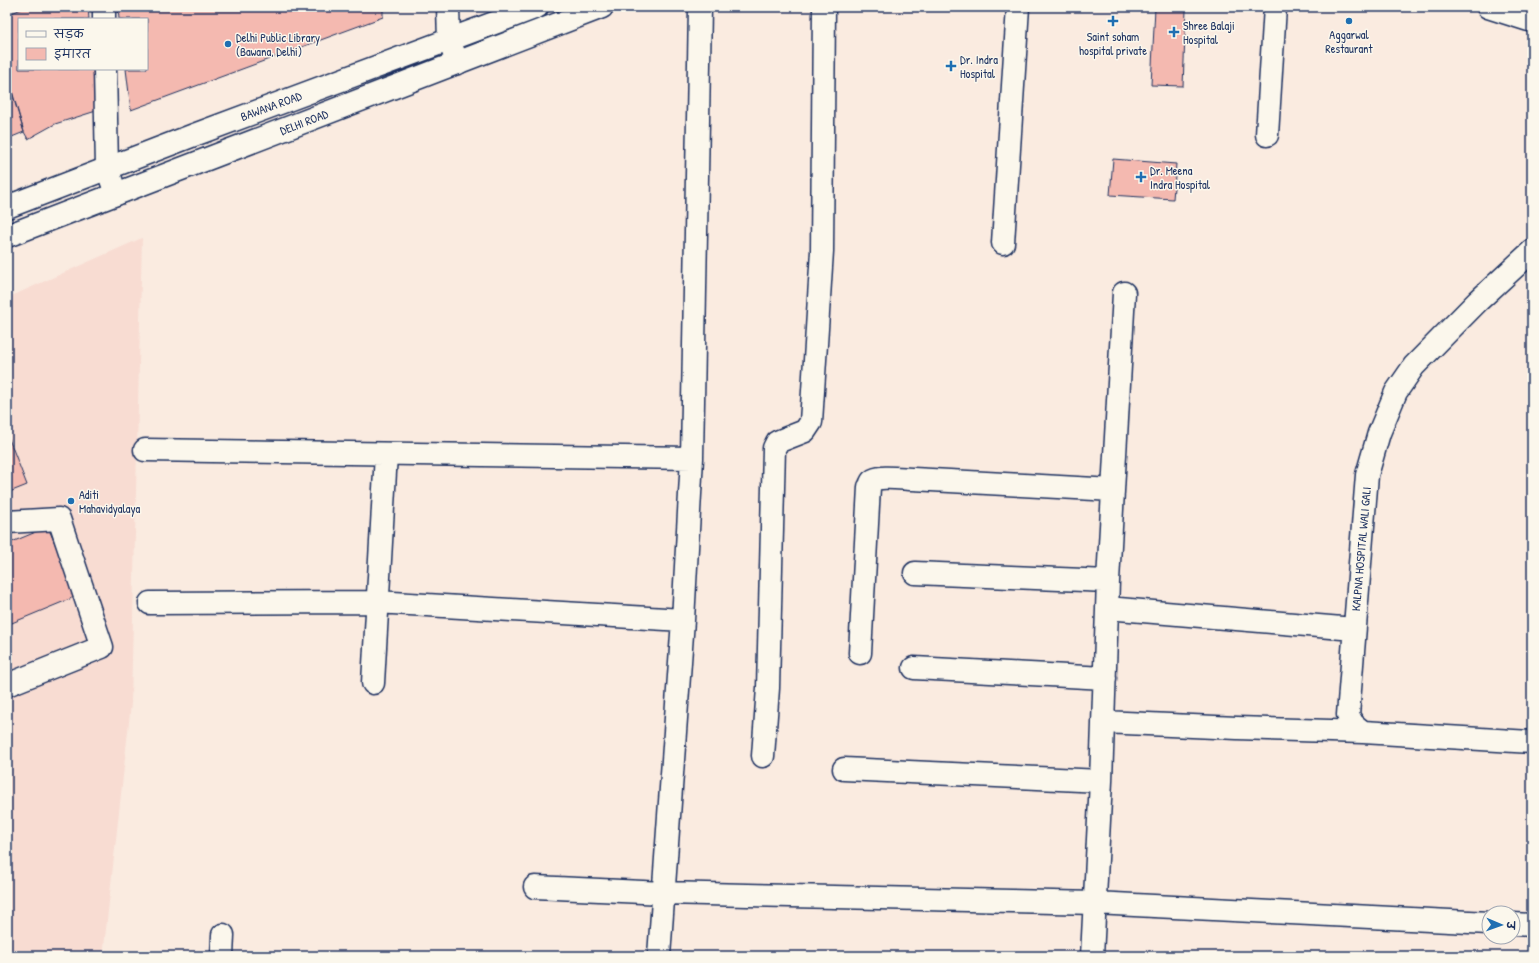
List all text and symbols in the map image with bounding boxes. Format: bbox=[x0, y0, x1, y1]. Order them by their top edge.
marker: Saint soham hospital private bbox=[1107, 15, 1119, 27]
marker: Aggarwal Restaurant bbox=[1344, 16, 1354, 26]
place label: Shree Balaji Hospital bbox=[1183, 17, 1235, 48]
legend bbox=[18, 18, 148, 70]
text: सड़क bbox=[53, 25, 85, 42]
marker: Shree Balaji Hospital bbox=[1168, 26, 1180, 38]
place label: Aggarwal Restaurant bbox=[1325, 26, 1374, 57]
place label: Saint soham hospital private bbox=[1079, 28, 1147, 59]
place label: Delhi Public Library (Bawana, Delhi) bbox=[236, 29, 320, 60]
marker: Delhi Public Library (Bawana, Delhi) bbox=[223, 39, 233, 49]
text: इमारत bbox=[54, 45, 92, 62]
place label: Dr. Indra Hospital bbox=[960, 51, 998, 82]
marker: Dr. Indra Hospital bbox=[945, 60, 957, 72]
street label: BAWANA ROAD bbox=[238, 87, 304, 125]
street label: DELHI ROAD bbox=[277, 105, 331, 139]
place label: Dr. Meena Indra Hospital bbox=[1150, 162, 1211, 193]
marker: Dr. Meena Indra Hospital bbox=[1135, 171, 1147, 183]
place label: Aditi Mahavidyalaya bbox=[79, 486, 141, 517]
street label: KALPNA HOSPITAL WALI GALI bbox=[1347, 486, 1375, 612]
marker: Aditi Mahavidyalaya bbox=[66, 496, 76, 506]
north arrow bbox=[1481, 905, 1521, 945]
text: उ bbox=[1504, 920, 1518, 931]

